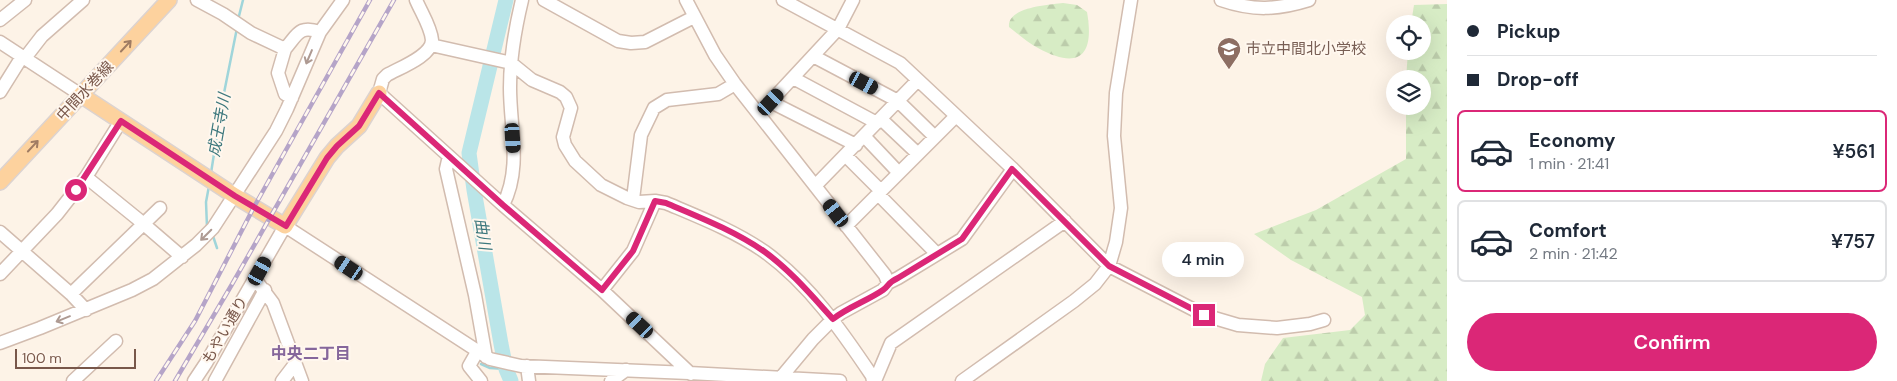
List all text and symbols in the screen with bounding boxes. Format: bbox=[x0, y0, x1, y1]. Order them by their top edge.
map controls bbox=[1386, 15, 1431, 115]
button: locate bbox=[1386, 15, 1431, 60]
text: Pickup bbox=[1497, 19, 1561, 44]
school or university icon: 市立中間北小学校 bbox=[1216, 36, 1242, 70]
place label: 市立中間北小学校 bbox=[1246, 39, 1366, 59]
one-way arrow bbox=[120, 40, 132, 53]
one-way arrow bbox=[304, 49, 314, 64]
street label: 中間水巻線 bbox=[52, 57, 118, 125]
text: Drop-off bbox=[1497, 67, 1579, 92]
car bbox=[847, 69, 880, 97]
button: layers bbox=[1386, 70, 1431, 115]
car bbox=[755, 86, 786, 118]
water label: 成王寺川 bbox=[203, 90, 235, 158]
car bbox=[504, 123, 521, 153]
text: Economy bbox=[1529, 128, 1616, 153]
icon: car bbox=[1469, 129, 1514, 174]
text: ¥561 bbox=[1833, 139, 1875, 164]
one-way arrow bbox=[27, 140, 39, 153]
text: 1 min · 21:41 bbox=[1529, 153, 1609, 174]
route start bbox=[65, 179, 87, 201]
car bbox=[820, 197, 851, 229]
water label: 曲川 bbox=[470, 217, 496, 253]
text: Comfort bbox=[1529, 218, 1607, 243]
icon: car bbox=[1469, 219, 1514, 264]
one-way arrow bbox=[200, 229, 212, 241]
text: ¥757 bbox=[1831, 229, 1875, 254]
callout: 4 min bbox=[1163, 242, 1245, 278]
text: 2 min · 21:42 bbox=[1529, 243, 1618, 264]
text: 4 min bbox=[1182, 249, 1224, 270]
car bbox=[332, 253, 365, 283]
car bbox=[246, 254, 273, 288]
street label: もやい通り bbox=[198, 293, 252, 367]
route end bbox=[1193, 304, 1215, 326]
car bbox=[623, 309, 656, 341]
button: Confirm bbox=[1467, 313, 1877, 371]
one-way arrow bbox=[56, 315, 71, 324]
district label: 中央二丁目 bbox=[271, 343, 351, 364]
scale bar bbox=[15, 346, 136, 369]
text: 100 m bbox=[22, 349, 62, 367]

